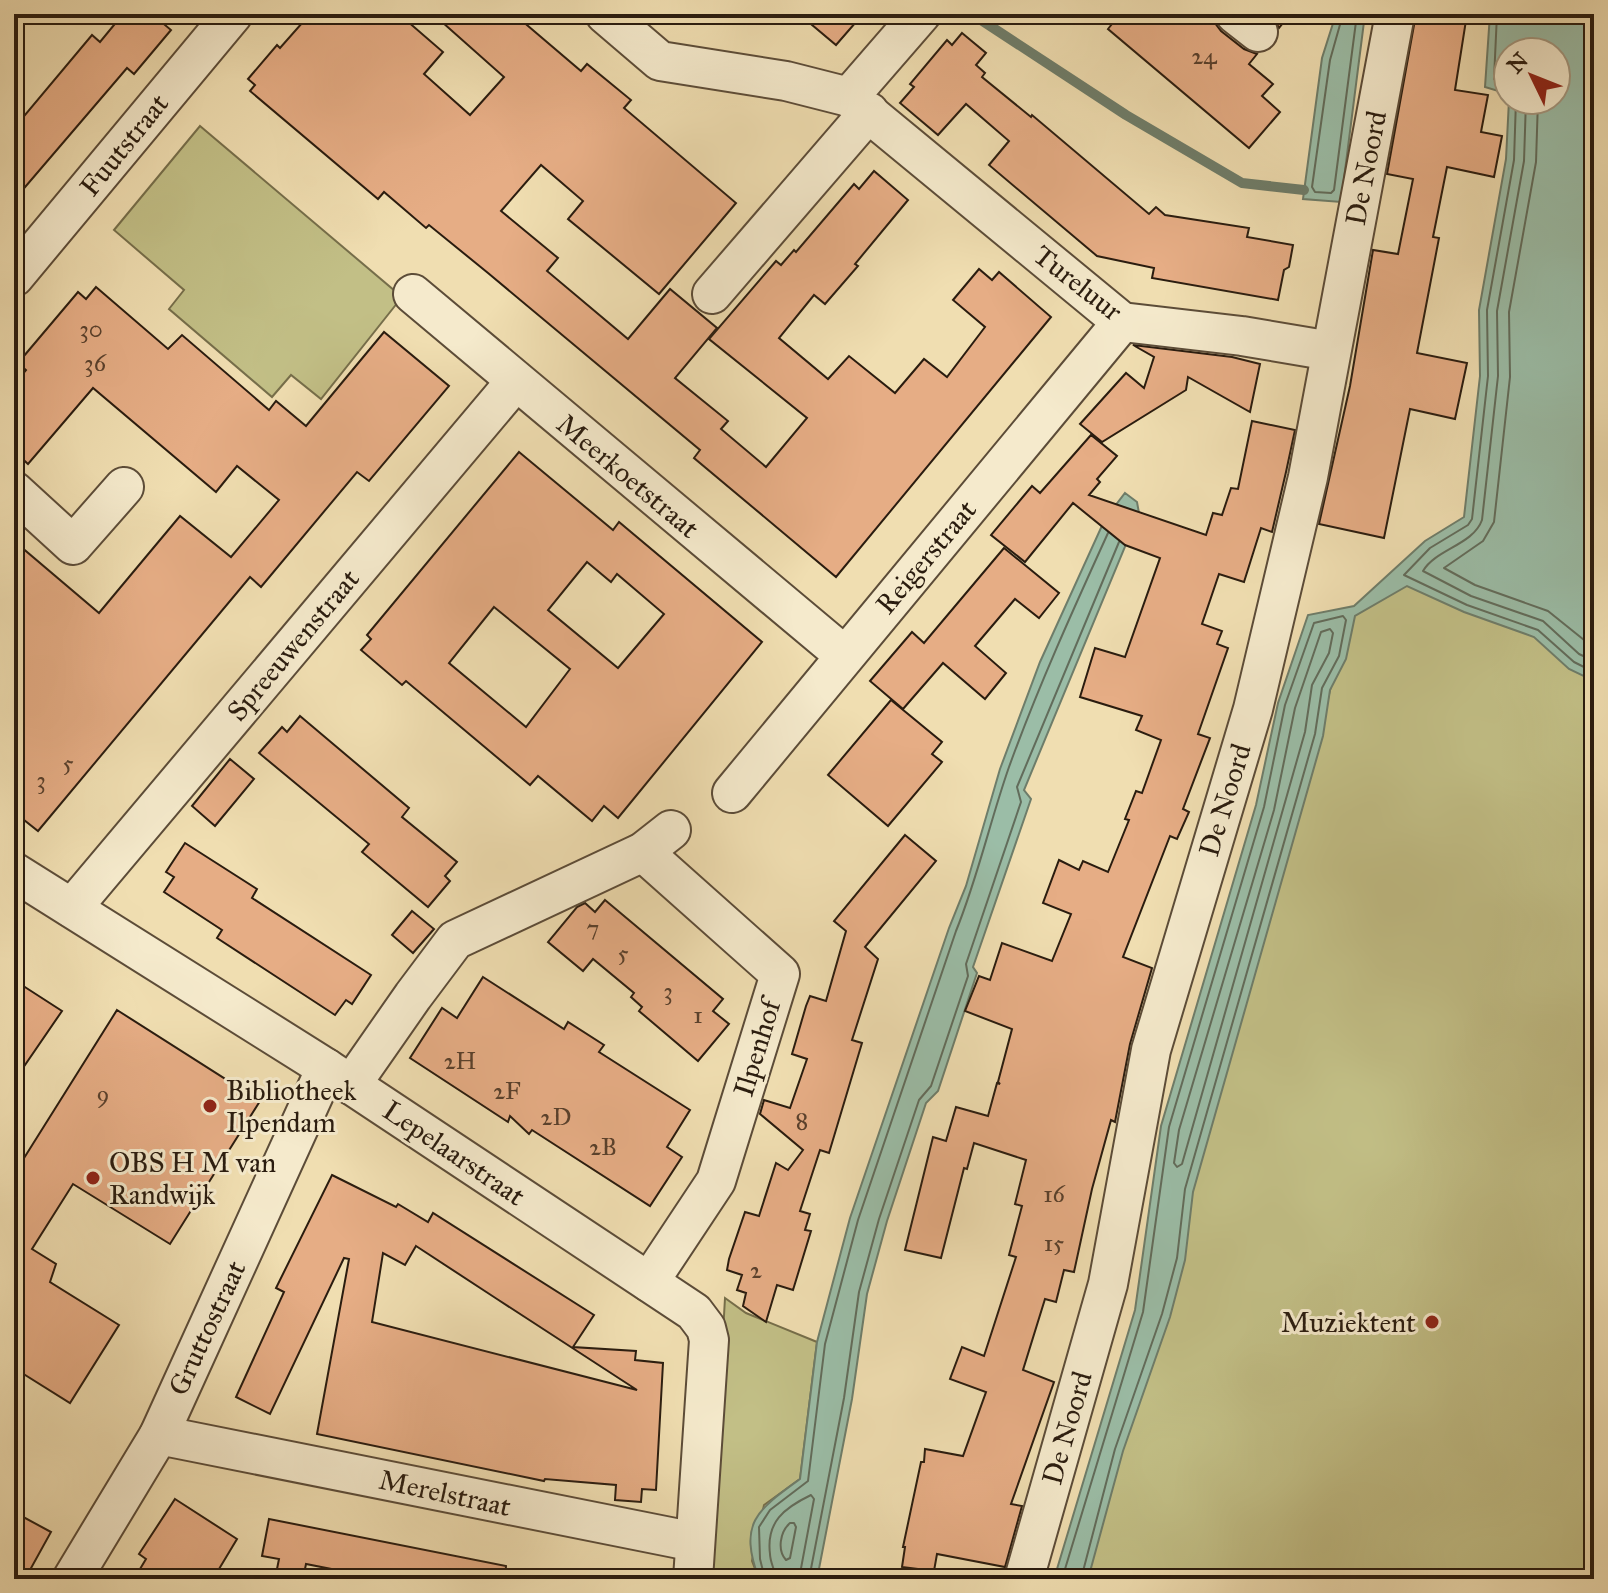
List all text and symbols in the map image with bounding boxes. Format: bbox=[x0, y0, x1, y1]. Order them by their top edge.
north arrow bbox=[1492, 36, 1572, 116]
house number: 24 bbox=[1191, 41, 1217, 71]
text: N bbox=[1501, 46, 1534, 79]
street label: Fuutstraat bbox=[72, 87, 176, 203]
street label: De Noord bbox=[1338, 108, 1394, 228]
street label: Tureluur bbox=[1026, 237, 1130, 329]
house number: 30 bbox=[79, 314, 103, 344]
house number: 36 bbox=[84, 348, 107, 378]
street label: Meerkoetstraat bbox=[550, 406, 706, 546]
street label: Reigerstraat bbox=[868, 493, 984, 621]
street label: Spreeuwenstraat bbox=[219, 562, 367, 728]
street label: De Noord bbox=[1191, 739, 1259, 861]
house number: 5 bbox=[62, 748, 74, 778]
house number: 3 bbox=[36, 765, 46, 795]
house number: 7 bbox=[587, 913, 599, 943]
house number: 5 bbox=[617, 938, 629, 968]
house number: 3 bbox=[663, 976, 673, 1006]
street label: Ilpenhof bbox=[726, 991, 790, 1101]
house number: 1 bbox=[693, 1000, 703, 1030]
house number: 2H bbox=[444, 1046, 476, 1076]
place label: Bibliotheek Ilpendam bbox=[226, 1073, 357, 1140]
house number: 2F bbox=[493, 1076, 521, 1106]
house number: 9 bbox=[97, 1079, 109, 1109]
street label: Lepelaarstraat bbox=[376, 1093, 532, 1213]
marker: Bibliotheek Ilpendam bbox=[201, 1097, 219, 1115]
house number: 2D bbox=[541, 1102, 571, 1132]
house number: 8 bbox=[796, 1106, 808, 1136]
house number: 2B bbox=[589, 1132, 617, 1162]
place label: OBS H M van Randwijk bbox=[109, 1145, 276, 1212]
marker: OBS H M van Randwijk bbox=[84, 1169, 102, 1187]
house number: 16 bbox=[1043, 1179, 1066, 1209]
house number: 15 bbox=[1044, 1228, 1064, 1258]
street label: Gruttostraat bbox=[161, 1255, 253, 1401]
house number: 2 bbox=[750, 1255, 762, 1285]
place label: Muziektent bbox=[1281, 1305, 1416, 1340]
marker: Muziektent bbox=[1423, 1313, 1441, 1331]
street label: De Noord bbox=[1034, 1367, 1100, 1489]
street label: Merelstraat bbox=[376, 1462, 514, 1524]

